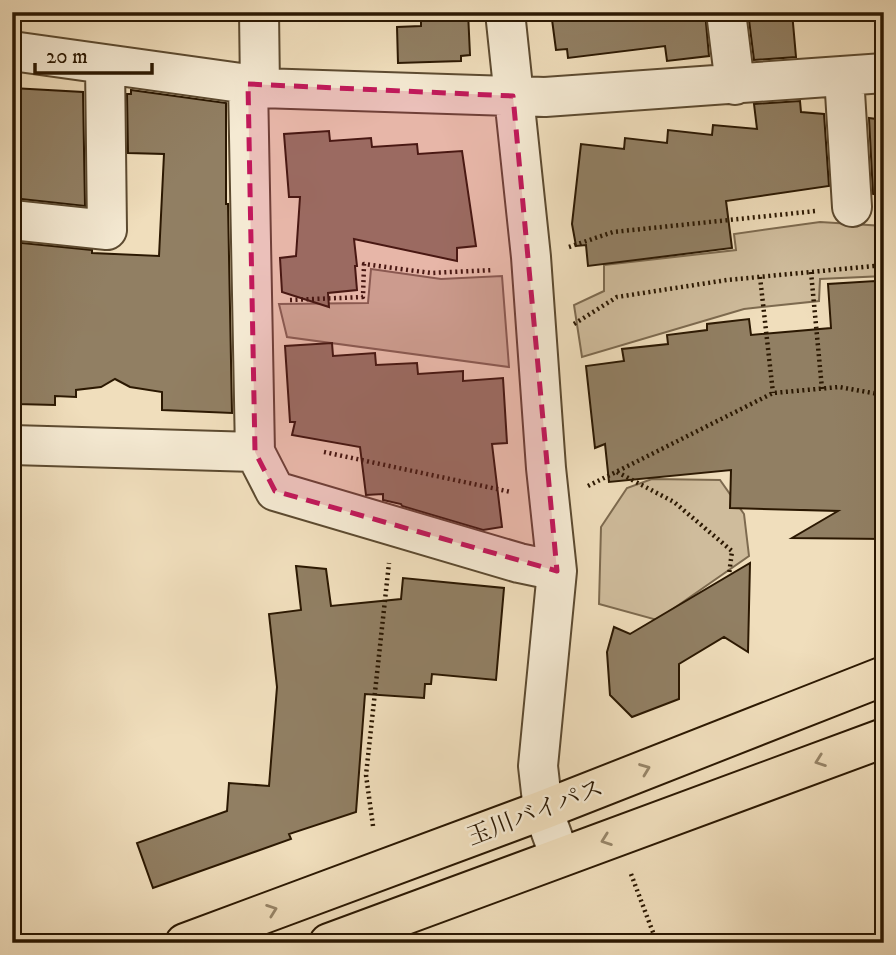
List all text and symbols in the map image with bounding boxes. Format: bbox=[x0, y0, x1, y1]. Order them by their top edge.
scale bar bbox=[35, 32, 152, 76]
text: 20 m bbox=[46, 44, 88, 70]
one-way arrow bbox=[814, 753, 826, 767]
one-way arrow bbox=[638, 764, 650, 778]
street label: 玉川バイパス bbox=[463, 773, 608, 853]
one-way arrow bbox=[601, 832, 613, 846]
one-way arrow bbox=[265, 905, 277, 919]

